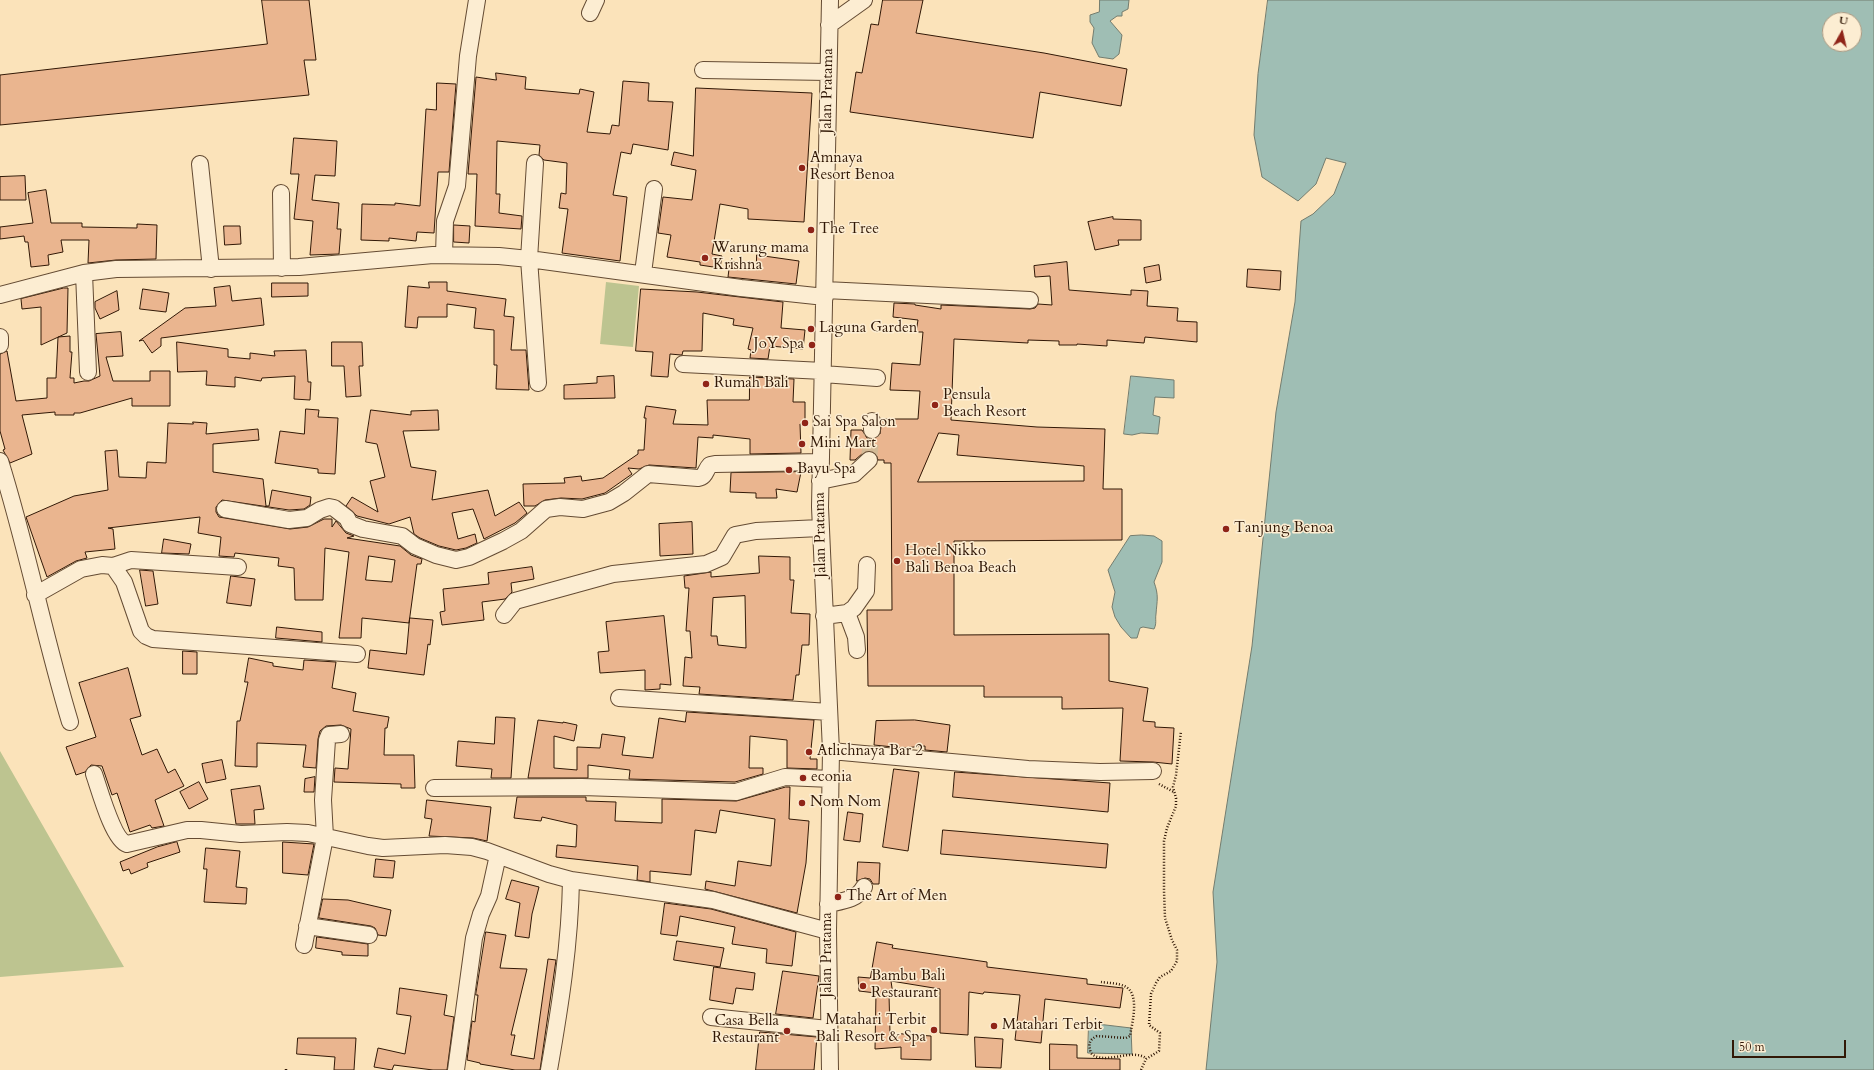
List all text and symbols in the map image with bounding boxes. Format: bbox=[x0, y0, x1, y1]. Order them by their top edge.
north arrow bbox=[1822, 12, 1862, 52]
text: U bbox=[1838, 13, 1849, 29]
street label: Jalan Pratama bbox=[818, 48, 838, 134]
place label: Amnaya Resort Benoa bbox=[810, 150, 895, 185]
marker: Amnaya Resort Benoa bbox=[797, 163, 807, 173]
place label: The Tree bbox=[819, 221, 879, 239]
marker: The Tree bbox=[806, 225, 816, 235]
place label: Warung mama Krishna bbox=[713, 240, 809, 275]
marker: Warung mama Krishna bbox=[700, 253, 710, 263]
place label: Laguna Garden bbox=[819, 320, 917, 338]
marker: Laguna Garden bbox=[806, 324, 816, 334]
place label: JoY Spa bbox=[754, 336, 804, 354]
marker: JoY Spa bbox=[807, 340, 817, 350]
place label: Rumah Bali bbox=[714, 375, 789, 393]
marker: Rumah Bali bbox=[701, 379, 711, 389]
place label: Pensula Beach Resort bbox=[943, 387, 1026, 422]
marker: Pensula Beach Resort bbox=[930, 400, 940, 410]
place label: Sai Spa Salon bbox=[813, 414, 896, 432]
marker: Sai Spa Salon bbox=[800, 418, 810, 428]
place label: Mini Mart bbox=[810, 435, 876, 453]
marker: Mini Mart bbox=[797, 439, 807, 449]
place label: Bayu Spa bbox=[797, 461, 856, 479]
marker: Bayu Spa bbox=[784, 465, 794, 475]
street label: Jalan Pratama bbox=[811, 492, 831, 578]
place label: Tanjung Benoa bbox=[1234, 520, 1334, 538]
marker: Tanjung Benoa bbox=[1221, 524, 1231, 534]
place label: Hotel Nikko Bali Benoa Beach bbox=[905, 543, 1016, 578]
marker: Hotel Nikko Bali Benoa Beach bbox=[892, 556, 902, 566]
place label: Atlichnaya Bar 2 bbox=[817, 743, 923, 761]
marker: Atlichnaya Bar 2 bbox=[804, 747, 814, 757]
place label: econia bbox=[811, 769, 852, 787]
marker: econia bbox=[798, 773, 808, 783]
place label: Nom Nom bbox=[810, 794, 881, 812]
marker: Nom Nom bbox=[797, 798, 807, 808]
place label: The Art of Men bbox=[846, 888, 947, 906]
marker: The Art of Men bbox=[833, 892, 843, 902]
street label: Jalan Pratama bbox=[819, 912, 837, 998]
place label: Bambu Bali Restaurant bbox=[871, 968, 945, 1003]
marker: Bambu Bali Restaurant bbox=[858, 981, 868, 991]
place label: Matahari Terbit Bali Resort & Spa bbox=[816, 1012, 926, 1047]
place label: Casa Bella Restaurant bbox=[712, 1013, 779, 1048]
place label: Matahari Terbit bbox=[1002, 1017, 1103, 1035]
marker: Matahari Terbit bbox=[989, 1021, 999, 1031]
marker: Matahari Terbit Bali Resort & Spa bbox=[929, 1025, 939, 1035]
marker: Casa Bella Restaurant bbox=[782, 1026, 792, 1036]
scale bar bbox=[1734, 1032, 1848, 1058]
text: 50 m bbox=[1739, 1039, 1765, 1055]

